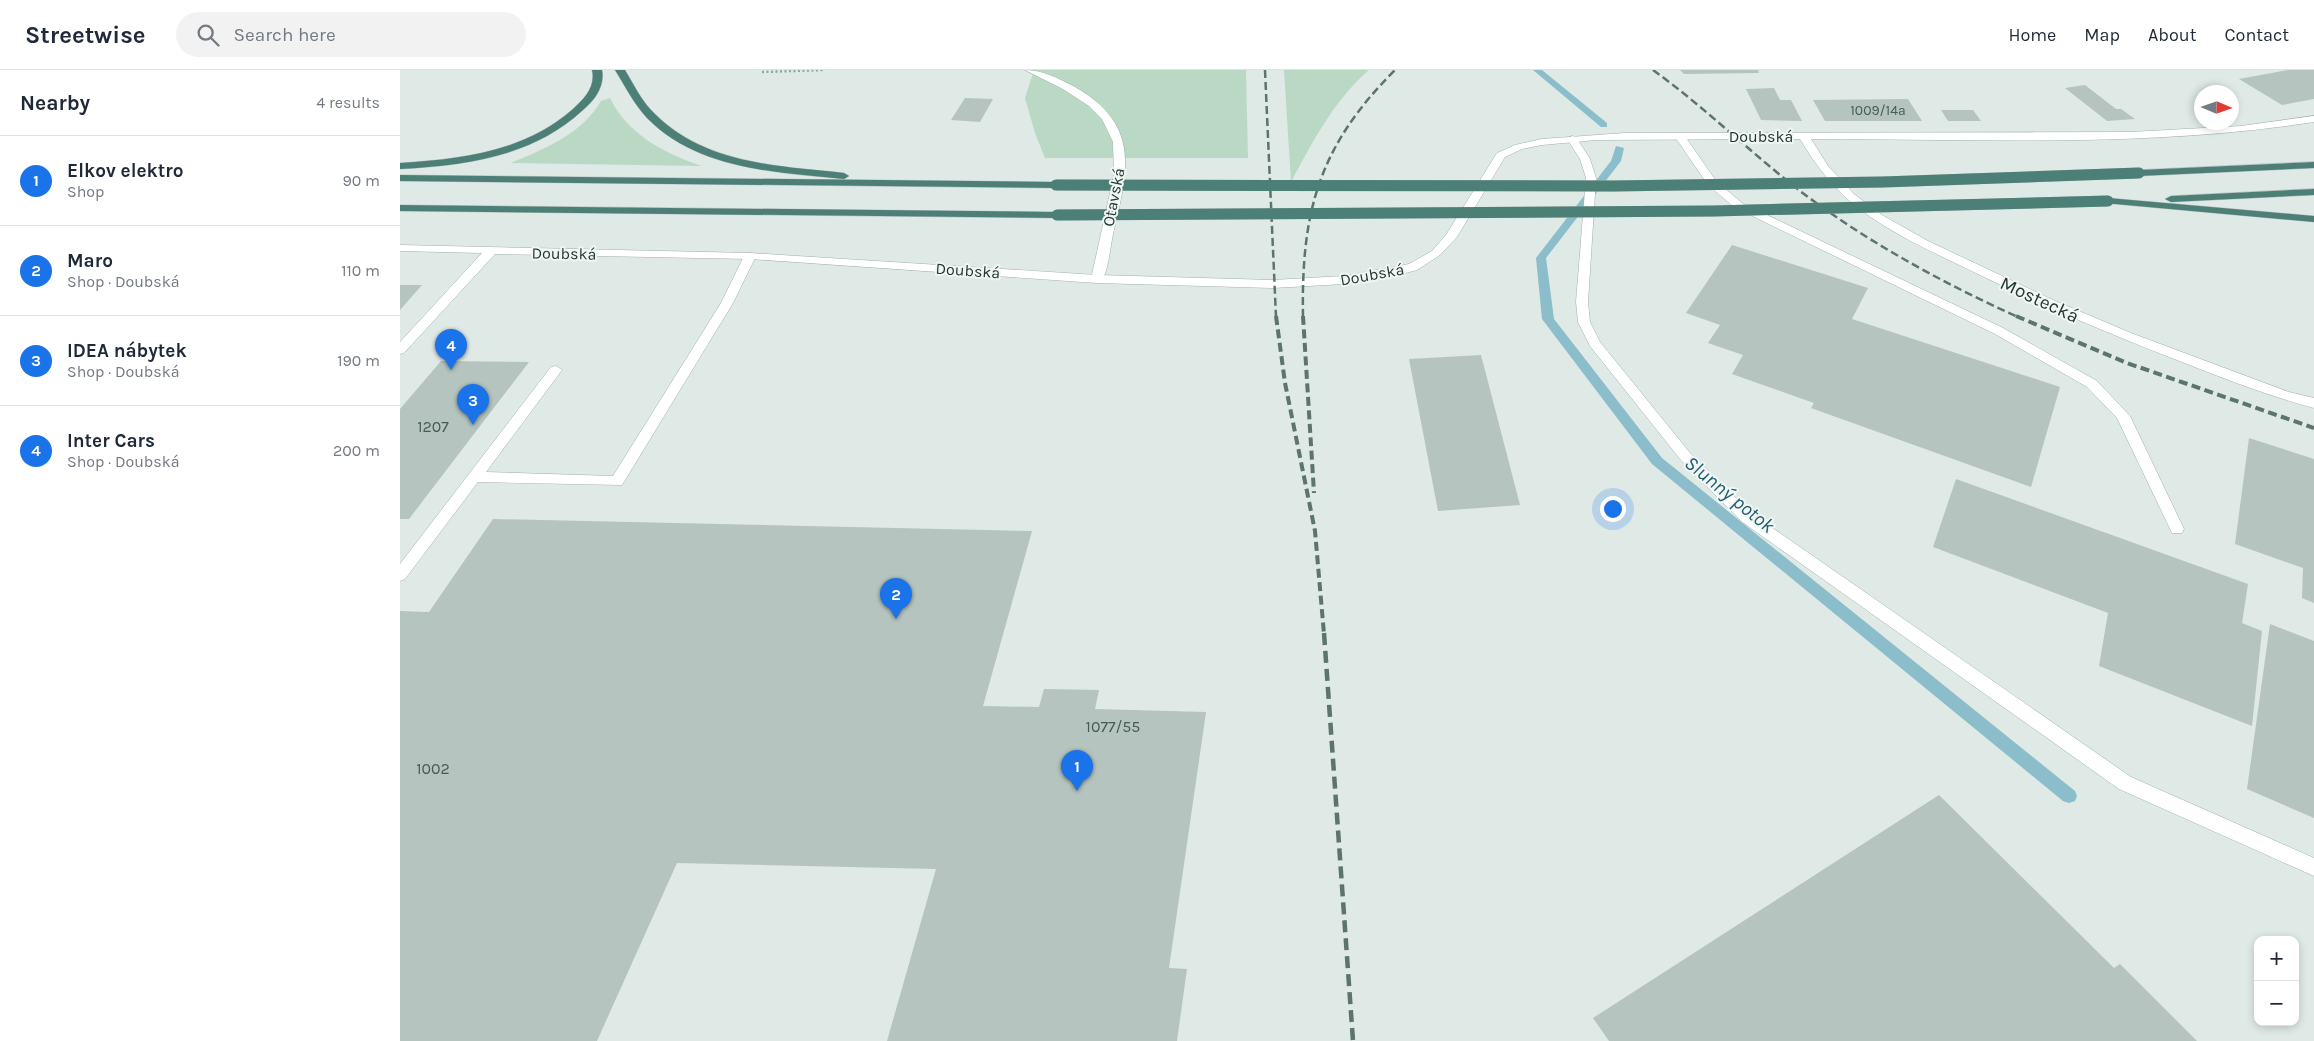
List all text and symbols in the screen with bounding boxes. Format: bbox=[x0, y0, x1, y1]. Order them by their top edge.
search box bbox=[176, 12, 526, 57]
text: Streetwise bbox=[25, 21, 146, 49]
icon: search bbox=[194, 21, 222, 49]
text: Search here bbox=[234, 24, 336, 46]
text: Home bbox=[2008, 24, 2056, 46]
text: Map bbox=[2084, 24, 2120, 46]
text: About bbox=[2148, 24, 2197, 46]
text: Contact bbox=[2225, 24, 2289, 46]
north arrow bbox=[2194, 85, 2239, 130]
text: Nearby bbox=[20, 91, 90, 115]
text: 4 results bbox=[316, 93, 380, 112]
house number: 1009/14a bbox=[1850, 102, 1906, 119]
street label: Doubská bbox=[1729, 127, 1793, 146]
text: Elkov elektro bbox=[67, 160, 183, 182]
street label: Otavská bbox=[1098, 166, 1128, 228]
text: 1 bbox=[33, 171, 39, 190]
text: 90 m bbox=[342, 171, 380, 190]
text: Shop bbox=[67, 182, 104, 201]
street label: Doubská bbox=[531, 243, 597, 264]
text: Maro bbox=[67, 250, 113, 272]
street label: Doubská bbox=[935, 259, 1001, 282]
street label: Doubská bbox=[1339, 260, 1406, 289]
text: 2 bbox=[31, 261, 41, 280]
text: 110 m bbox=[341, 261, 380, 280]
text: Shop · Doubská bbox=[67, 272, 180, 291]
street label: Mostecká bbox=[1997, 272, 2082, 328]
pin: 4 bbox=[435, 329, 467, 370]
text: IDEA nábytek bbox=[67, 340, 187, 362]
text: 3 bbox=[31, 351, 41, 370]
text: 190 m bbox=[337, 351, 380, 370]
text: Shop · Doubská bbox=[67, 362, 180, 381]
pin: 3 bbox=[457, 384, 489, 425]
house number: 1207 bbox=[417, 417, 449, 436]
text: Inter Cars bbox=[67, 430, 155, 452]
text: 4 bbox=[31, 441, 41, 460]
text: 200 m bbox=[333, 441, 380, 460]
water label: Slunný potok bbox=[1680, 451, 1780, 538]
text: Shop · Doubská bbox=[67, 452, 180, 471]
your location bbox=[1600, 496, 1626, 522]
pin: 2 bbox=[880, 578, 912, 619]
house number: 1077/55 bbox=[1086, 717, 1140, 736]
pin: 1 bbox=[1061, 750, 1093, 791]
house number: 1002 bbox=[416, 759, 450, 778]
map controls bbox=[2254, 936, 2299, 1026]
button: + bbox=[2254, 936, 2299, 981]
button: − bbox=[2254, 981, 2299, 1026]

